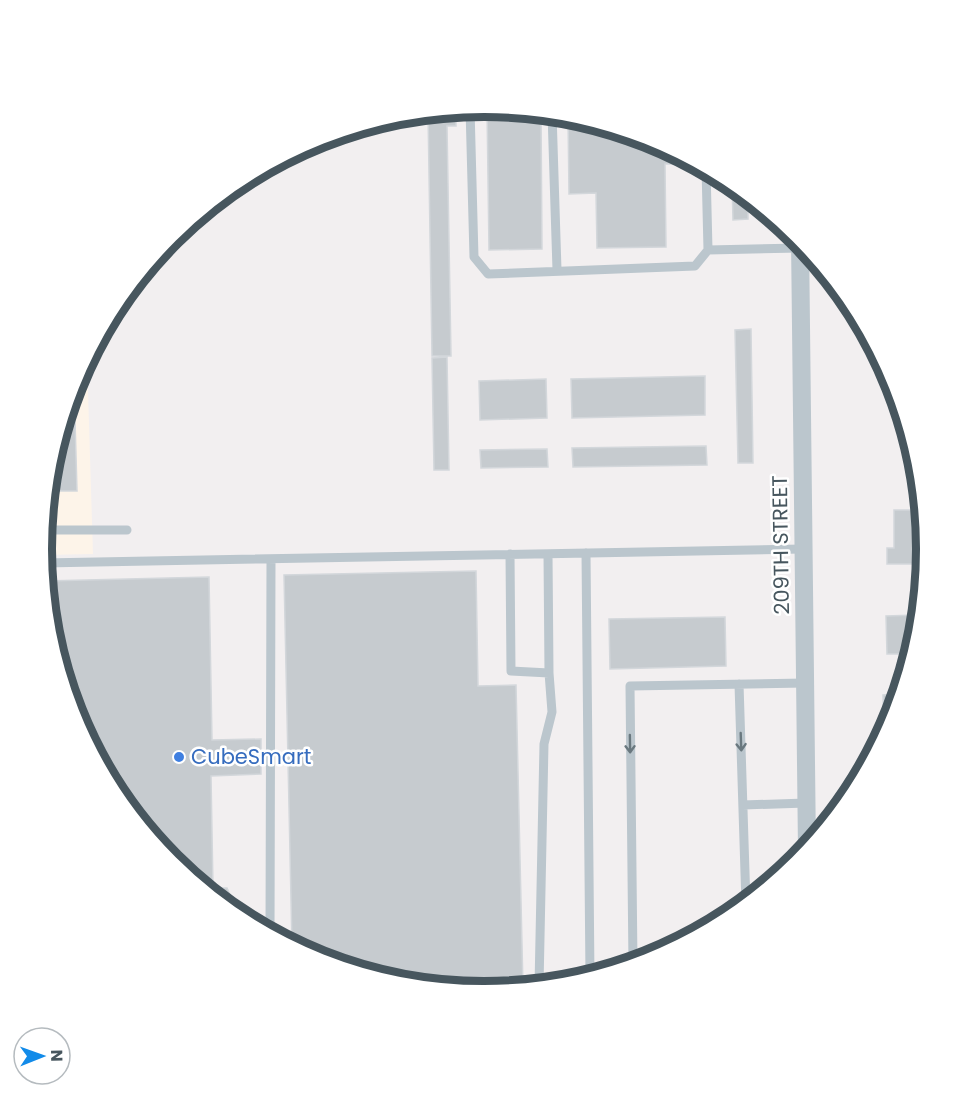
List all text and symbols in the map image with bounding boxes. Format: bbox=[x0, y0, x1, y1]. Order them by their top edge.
street label: 209TH STREET bbox=[765, 475, 796, 615]
one-way arrow bbox=[735, 732, 747, 752]
one-way arrow bbox=[624, 734, 636, 754]
place label: CubeSmart bbox=[191, 742, 312, 771]
marker: CubeSmart bbox=[172, 750, 186, 764]
north arrow bbox=[12, 1026, 72, 1086]
text: N bbox=[45, 1050, 68, 1062]

